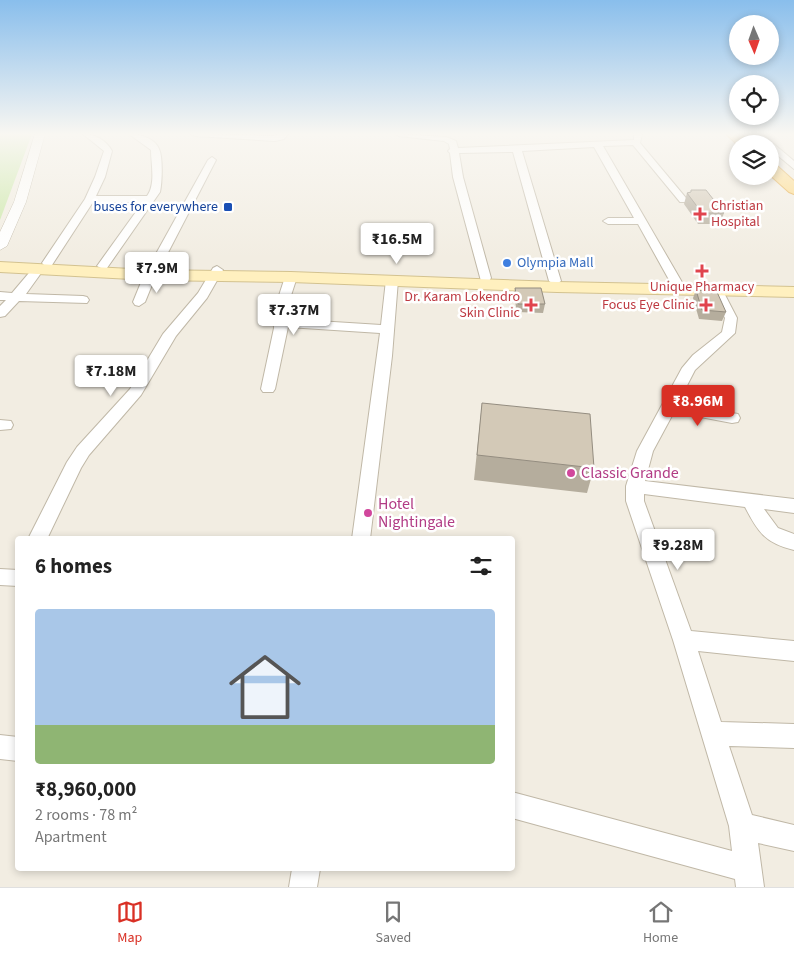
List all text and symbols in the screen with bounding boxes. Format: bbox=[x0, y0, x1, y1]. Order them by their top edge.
north arrow bbox=[729, 15, 779, 65]
map controls bbox=[729, 15, 779, 185]
button: locate bbox=[729, 75, 779, 125]
button: layers bbox=[729, 135, 779, 185]
place label: Christian Hospital bbox=[711, 196, 763, 232]
place label: buses for everywhere bbox=[93, 197, 218, 217]
marker: buses for everywhere bbox=[222, 201, 234, 213]
marker: Christian Hospital bbox=[693, 207, 707, 221]
pin: ₹16.5M bbox=[356, 222, 438, 265]
text: ₹16.5M bbox=[372, 228, 422, 250]
pin: ₹7.9M bbox=[122, 252, 192, 294]
place label: Olympia Mall bbox=[517, 253, 594, 273]
text: ₹7.9M bbox=[136, 257, 178, 279]
marker: Olympia Mall bbox=[501, 257, 513, 269]
marker: Unique Pharmacy bbox=[696, 265, 708, 277]
place label: Unique Pharmacy bbox=[650, 277, 755, 297]
place label: Dr. Karam Lokendro Skin Clinic bbox=[404, 287, 521, 323]
pin: ₹7.37M bbox=[253, 294, 335, 336]
place label: Focus Eye Clinic bbox=[602, 295, 696, 315]
marker: Dr. Karam Lokendro Skin Clinic bbox=[524, 298, 538, 312]
marker: Focus Eye Clinic bbox=[699, 298, 713, 312]
text: ₹7.37M bbox=[269, 299, 319, 321]
pin: ₹7.18M bbox=[70, 354, 152, 397]
text: ₹7.18M bbox=[86, 360, 136, 382]
pin: ₹8.96M bbox=[657, 384, 739, 427]
text: ₹8.96M bbox=[673, 390, 723, 412]
place label: Classic Grande bbox=[581, 462, 679, 484]
marker: Classic Grande bbox=[565, 467, 577, 479]
place label: Hotel Nightingale bbox=[378, 493, 455, 533]
marker: Hotel Nightingale bbox=[362, 507, 374, 519]
pin: ₹9.28M bbox=[637, 528, 719, 571]
text: ₹9.28M bbox=[653, 534, 703, 556]
text: 6 homes bbox=[35, 551, 112, 581]
icon: filters bbox=[467, 552, 495, 580]
icon: home bbox=[220, 642, 310, 732]
text: ₹8,960,000 bbox=[35, 774, 136, 804]
text: 2 rooms · 78 m² bbox=[35, 804, 137, 826]
text: Apartment bbox=[35, 826, 107, 848]
tab: Map bbox=[116, 898, 144, 948]
tab: Saved bbox=[375, 898, 411, 948]
tab: Home bbox=[643, 898, 678, 948]

